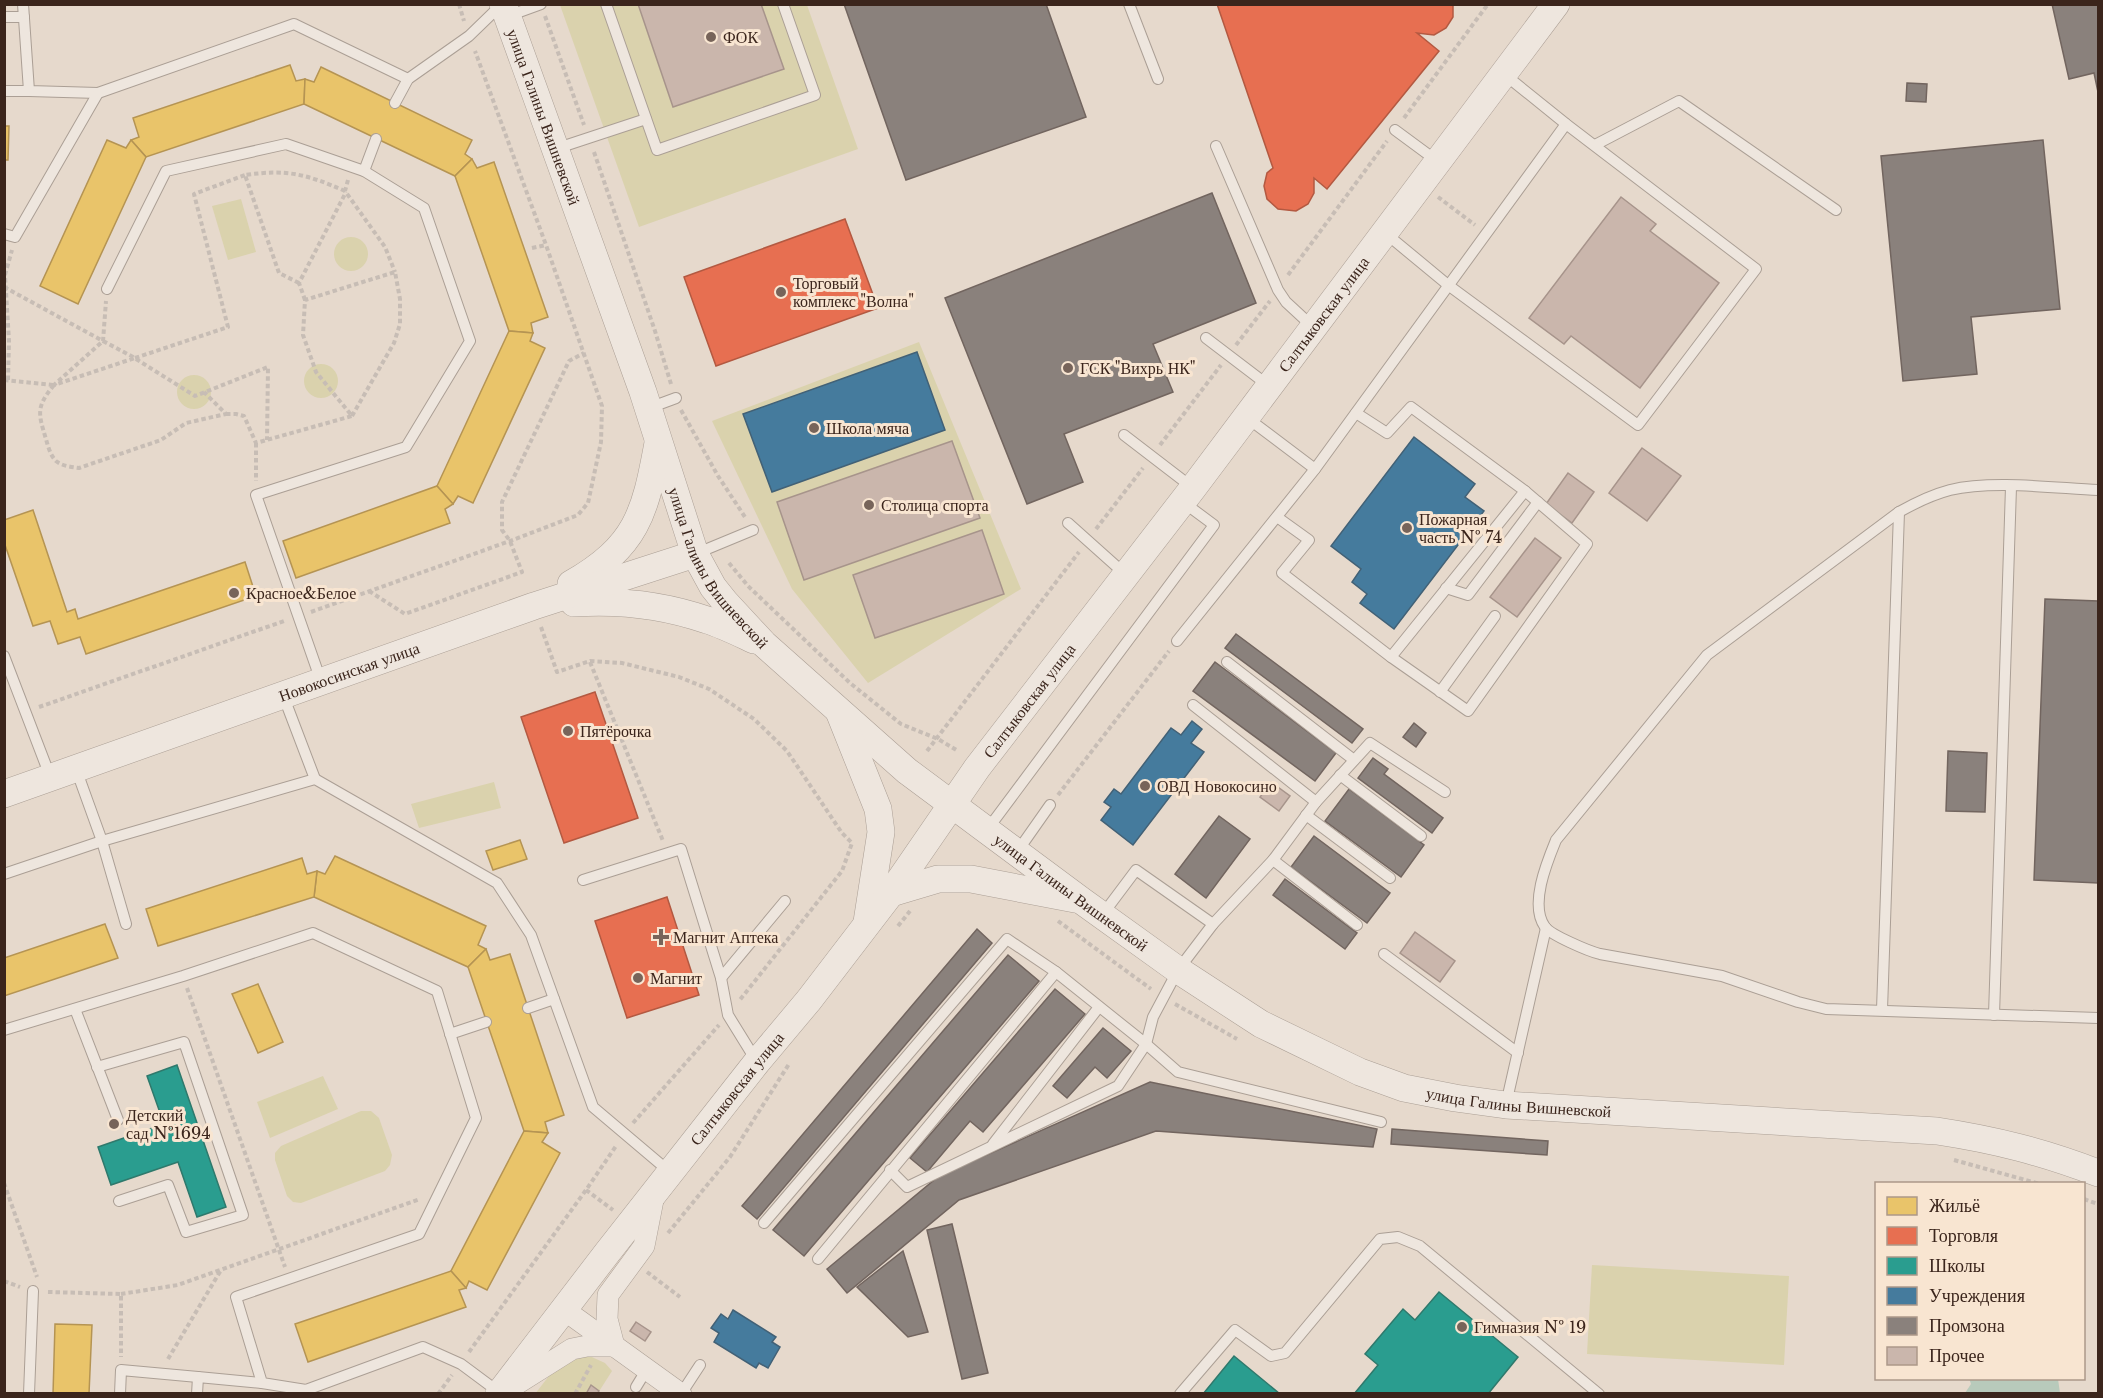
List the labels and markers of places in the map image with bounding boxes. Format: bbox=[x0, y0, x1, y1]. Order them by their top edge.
place label: ФОК bbox=[723, 27, 758, 47]
marker: ФОК bbox=[704, 30, 718, 44]
place label: Торговый комплекс "Волна" bbox=[793, 273, 914, 311]
marker: Торговый комплекс "Волна" bbox=[774, 285, 788, 299]
place label: ГСК "Вихрь НК" bbox=[1080, 358, 1196, 378]
marker: ГСК "Вихрь НК" bbox=[1061, 361, 1075, 375]
place label: Школа мяча bbox=[826, 418, 909, 438]
marker: Школа мяча bbox=[807, 421, 821, 435]
place label: Столица спорта bbox=[881, 495, 989, 515]
marker: Столица спорта bbox=[862, 498, 876, 512]
place label: Пожарная часть № 74 bbox=[1419, 509, 1502, 547]
marker: Пожарная часть № 74 bbox=[1400, 521, 1414, 535]
place label: Красное&Белое bbox=[246, 583, 356, 603]
marker: Красное&Белое bbox=[227, 586, 241, 600]
place label: Пятёрочка bbox=[580, 721, 651, 741]
marker: Пятёрочка bbox=[561, 724, 575, 738]
place label: ОВД Новокосино bbox=[1157, 776, 1277, 796]
marker: ОВД Новокосино bbox=[1138, 779, 1152, 793]
place label: Магнит Аптека bbox=[673, 927, 778, 947]
marker: Магнит Аптека bbox=[654, 930, 668, 944]
place label: Магнит bbox=[650, 968, 702, 988]
marker: Магнит bbox=[631, 971, 645, 985]
place label: Детский сад №1694 bbox=[126, 1105, 211, 1143]
marker: Детский сад №1694 bbox=[107, 1117, 121, 1131]
place label: Гимназия № 19 bbox=[1474, 1317, 1586, 1337]
marker: Гимназия № 19 bbox=[1455, 1320, 1469, 1334]

